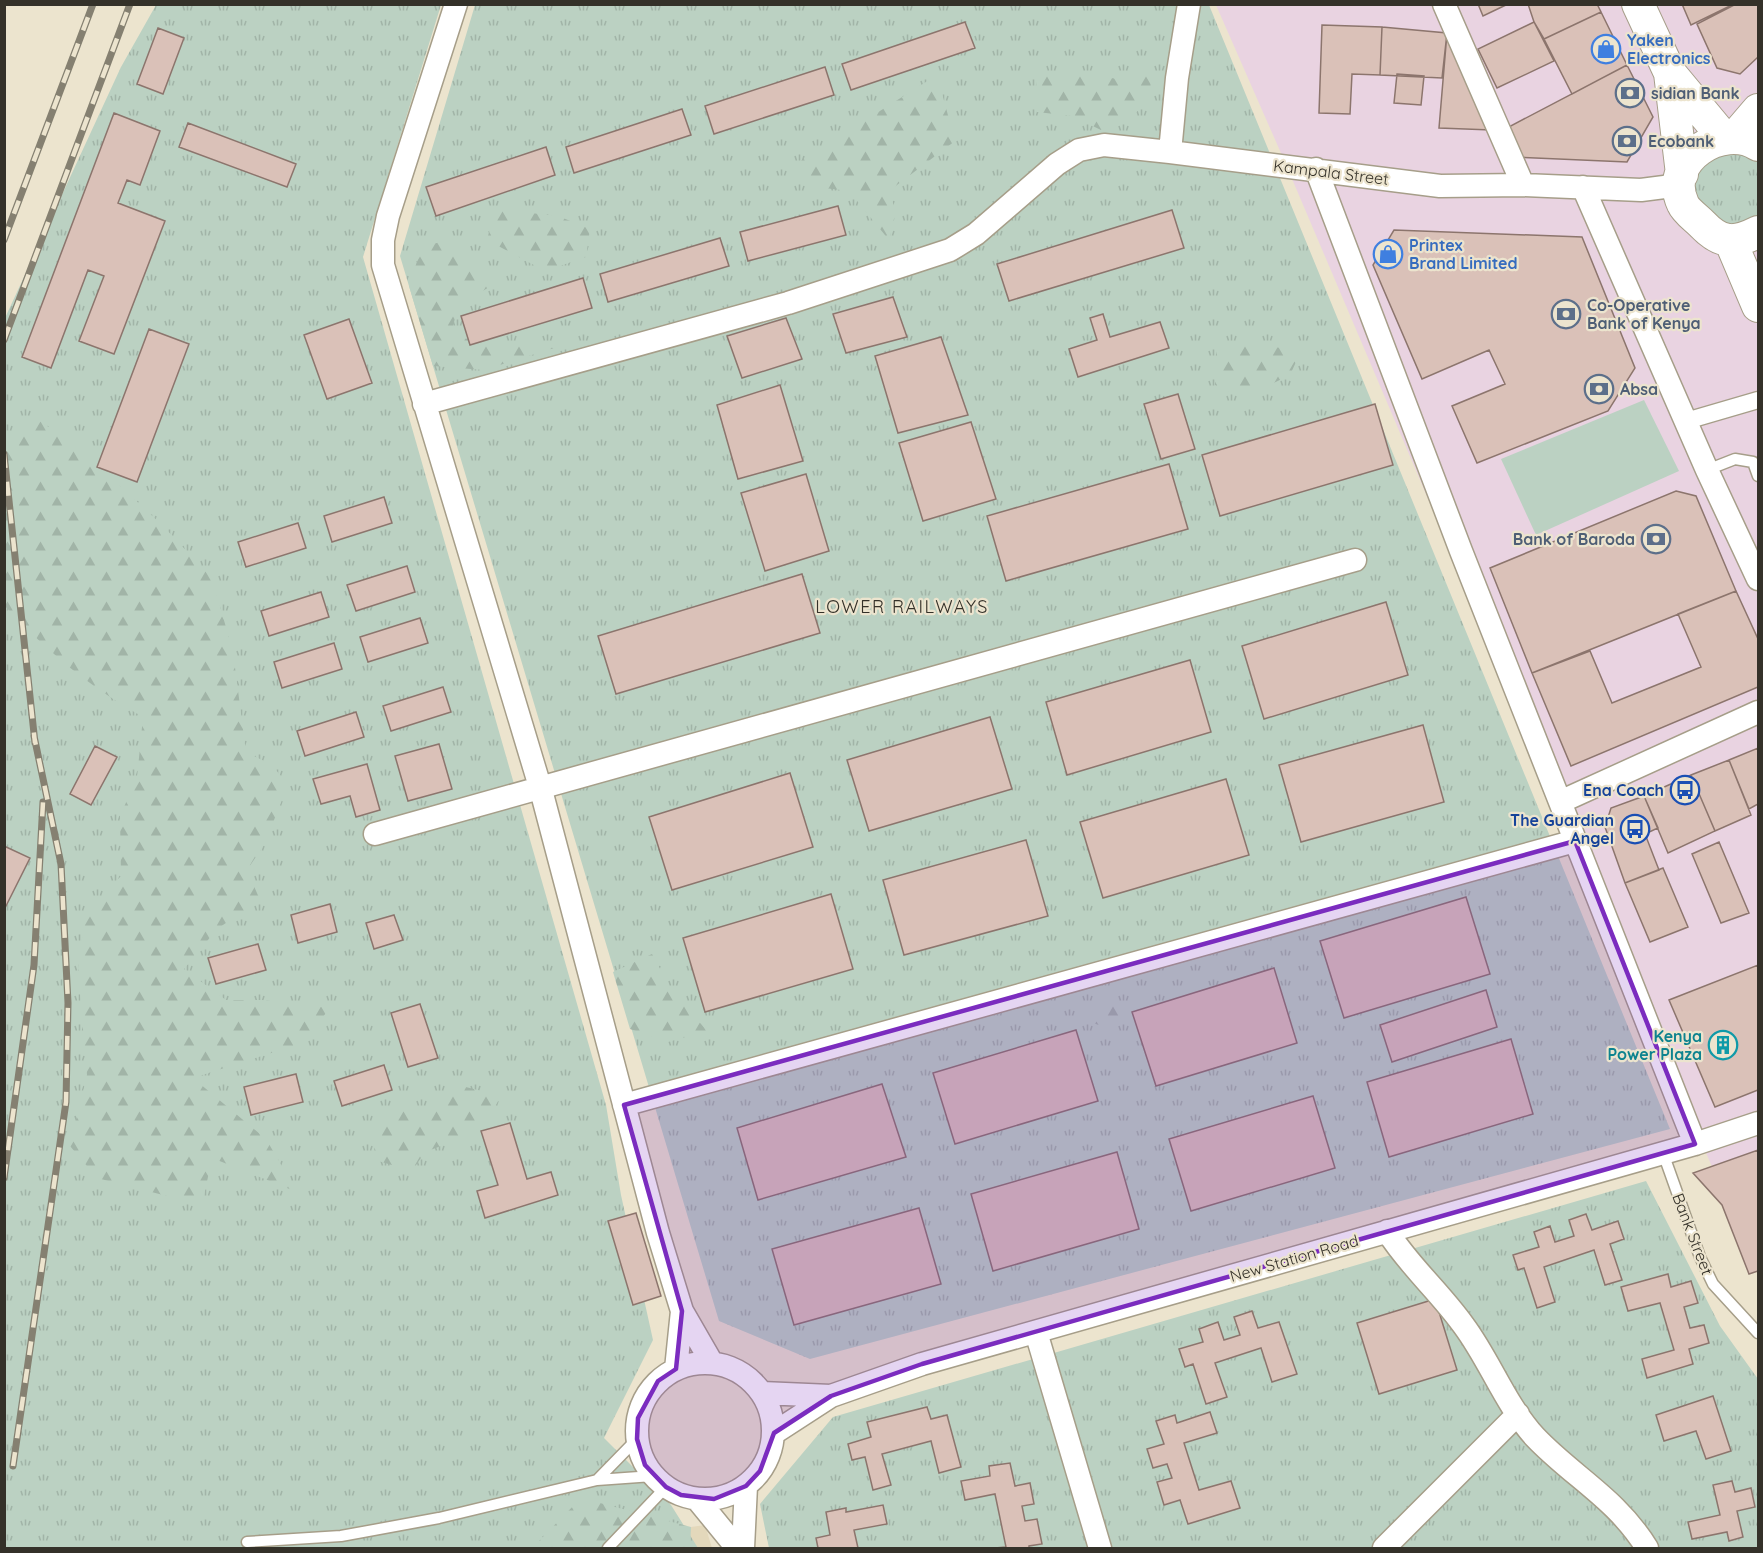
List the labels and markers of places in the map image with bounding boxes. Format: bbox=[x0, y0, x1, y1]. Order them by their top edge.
place label: Yaken Electronics bbox=[1627, 30, 1711, 68]
shop icon: Yaken Electronics bbox=[1590, 33, 1622, 65]
bank icon: sidian Bank bbox=[1614, 77, 1646, 109]
place label: sidian Bank bbox=[1651, 83, 1740, 103]
bank icon: Ecobank bbox=[1611, 125, 1643, 157]
place label: Ecobank bbox=[1648, 131, 1714, 151]
place label: Printex Brand Limited bbox=[1409, 235, 1518, 273]
shop icon: Printex Brand Limited bbox=[1372, 238, 1404, 270]
place label: Co-Operative Bank of Kenya bbox=[1587, 295, 1701, 333]
bank icon: Co-Operative Bank of Kenya bbox=[1550, 298, 1582, 330]
bank icon: Absa bbox=[1583, 373, 1615, 405]
place label: Absa bbox=[1620, 379, 1658, 399]
bank icon: Bank of Baroda bbox=[1640, 523, 1672, 555]
place label: Bank of Baroda bbox=[1513, 529, 1635, 549]
bus stop icon: Ena Coach bbox=[1669, 774, 1701, 806]
place label: Ena Coach bbox=[1583, 780, 1664, 800]
place label: The Guardian Angel bbox=[1510, 810, 1614, 848]
bus stop icon: The Guardian Angel bbox=[1619, 813, 1651, 845]
place label: Kenya Power Plaza bbox=[1608, 1026, 1702, 1064]
building icon: Kenya Power Plaza bbox=[1707, 1029, 1739, 1061]

